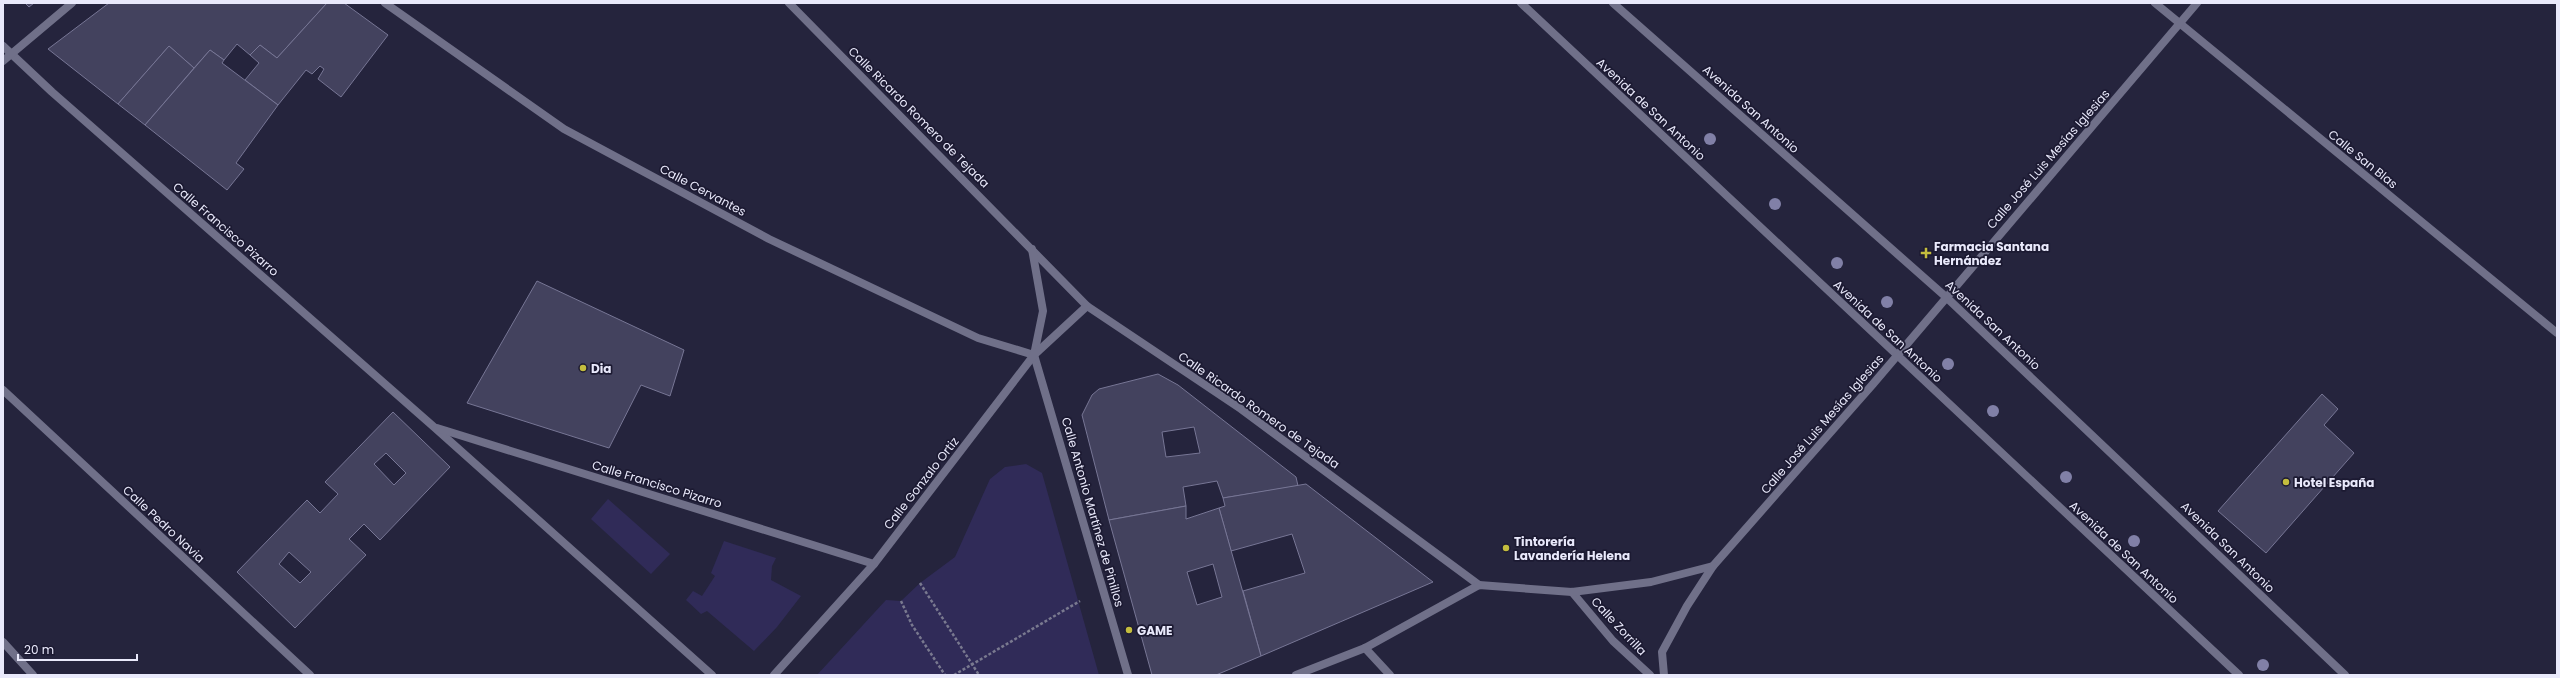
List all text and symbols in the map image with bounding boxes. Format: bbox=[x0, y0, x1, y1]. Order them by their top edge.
street label: Calle Ricardo Romero de Tejada bbox=[845, 43, 993, 191]
street label: Avenida de San Antonio bbox=[1593, 54, 1709, 164]
street label: Avenida San Antonio bbox=[1699, 61, 1803, 157]
street label: Calle José Luis Mesías Iglesias bbox=[1983, 86, 2113, 232]
street label: Calle San Blas bbox=[2325, 126, 2401, 192]
street label: Calle Cervantes bbox=[657, 160, 749, 220]
street label: Calle Francisco Pizarro bbox=[169, 178, 283, 280]
place label: Farmacia Santana Hernández bbox=[1934, 238, 2049, 269]
marker: Farmacia Santana Hernández bbox=[1921, 248, 1931, 258]
street label: Avenida de San Antonio bbox=[1830, 276, 1946, 386]
street label: Avenida San Antonio bbox=[1942, 276, 2045, 374]
street label: Calle Ricardo Romero de Tejada bbox=[1175, 348, 1343, 472]
street label: Calle José Luis Mesías Iglesias bbox=[1757, 351, 1887, 497]
place label: Dia bbox=[591, 360, 611, 377]
marker: Dia bbox=[578, 363, 588, 373]
street label: Calle Antonio Martínez de Pinillos bbox=[1058, 415, 1128, 609]
street label: Calle Gonzalo Ortiz bbox=[880, 433, 962, 533]
street label: Calle Francisco Pizarro bbox=[590, 456, 724, 512]
place label: Hotel España bbox=[2294, 474, 2375, 491]
marker: Hotel España bbox=[2281, 477, 2291, 487]
street label: Calle Pedro Navia bbox=[119, 482, 209, 566]
street label: Avenida de San Antonio bbox=[2066, 497, 2182, 607]
street label: Avenida San Antonio bbox=[2177, 498, 2279, 597]
place label: Tintorería Lavandería Helena bbox=[1514, 533, 1630, 564]
marker: Tintorería Lavandería Helena bbox=[1501, 543, 1511, 553]
street label: Calle Zorrilla bbox=[1588, 593, 1650, 659]
place label: GAME bbox=[1137, 622, 1173, 639]
marker: GAME bbox=[1124, 625, 1134, 635]
scale bar bbox=[18, 636, 137, 662]
text: 20 m bbox=[24, 641, 54, 658]

